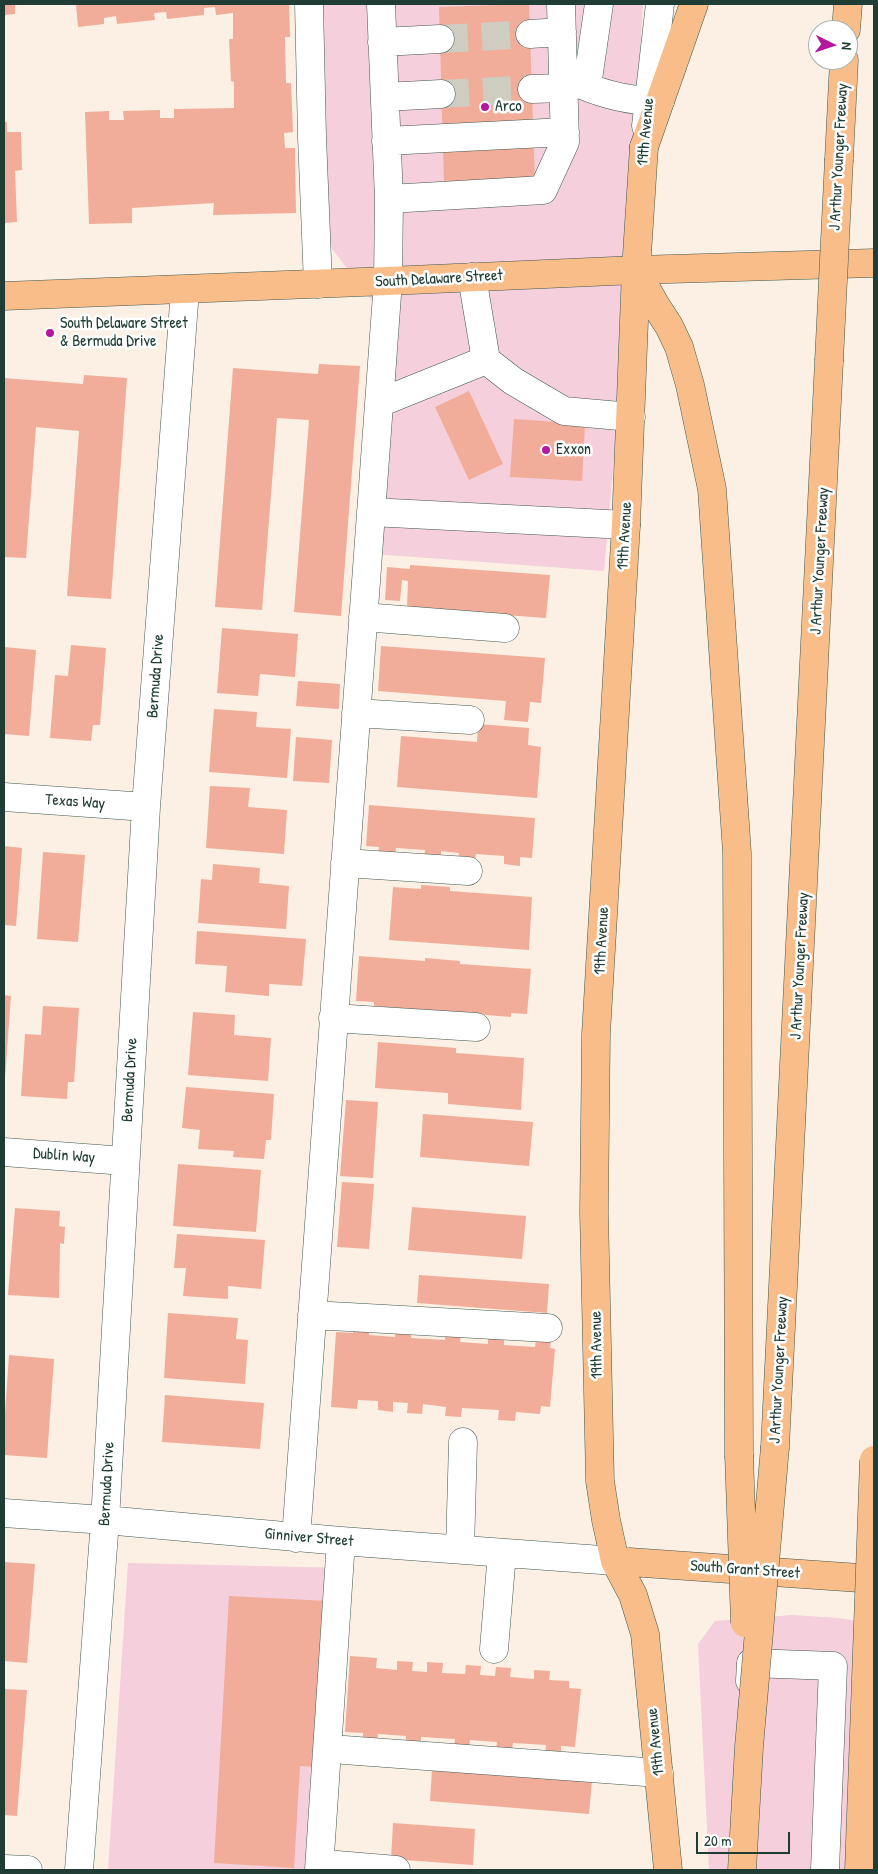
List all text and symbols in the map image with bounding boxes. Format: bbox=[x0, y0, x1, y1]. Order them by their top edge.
north arrow bbox=[808, 20, 858, 70]
text: N bbox=[838, 42, 857, 50]
street label: J Arthur Younger Freeway bbox=[826, 83, 852, 231]
place label: Arco bbox=[495, 97, 522, 117]
street label: 19th Avenue bbox=[633, 97, 659, 167]
marker: Arco bbox=[479, 101, 491, 113]
street label: South Delaware Street bbox=[375, 266, 503, 292]
place label: South Delaware Street & Bermuda Drive bbox=[60, 314, 188, 352]
marker: South Delaware Street & Bermuda Drive bbox=[44, 327, 56, 339]
place label: Exxon bbox=[556, 440, 591, 460]
marker: Exxon bbox=[540, 444, 552, 456]
street label: J Arthur Younger Freeway bbox=[807, 487, 833, 635]
street label: 19th Avenue bbox=[614, 501, 636, 571]
street label: Bermuda Drive bbox=[143, 633, 169, 719]
street label: Texas Way bbox=[44, 790, 106, 814]
street label: J Arthur Younger Freeway bbox=[787, 892, 813, 1040]
street label: 19th Avenue bbox=[591, 906, 613, 976]
street label: Bermuda Drive bbox=[118, 1037, 142, 1123]
street label: Dublin Way bbox=[32, 1144, 96, 1168]
street label: J Arthur Younger Freeway bbox=[766, 1296, 792, 1444]
street label: 19th Avenue bbox=[587, 1311, 607, 1379]
street label: Bermuda Drive bbox=[95, 1441, 119, 1527]
street label: Ginniver Street bbox=[264, 1525, 354, 1551]
street label: South Grant Street bbox=[690, 1557, 800, 1583]
street label: 19th Avenue bbox=[643, 1707, 669, 1777]
scale bar bbox=[698, 1822, 792, 1854]
text: 20 m bbox=[704, 1830, 731, 1851]

